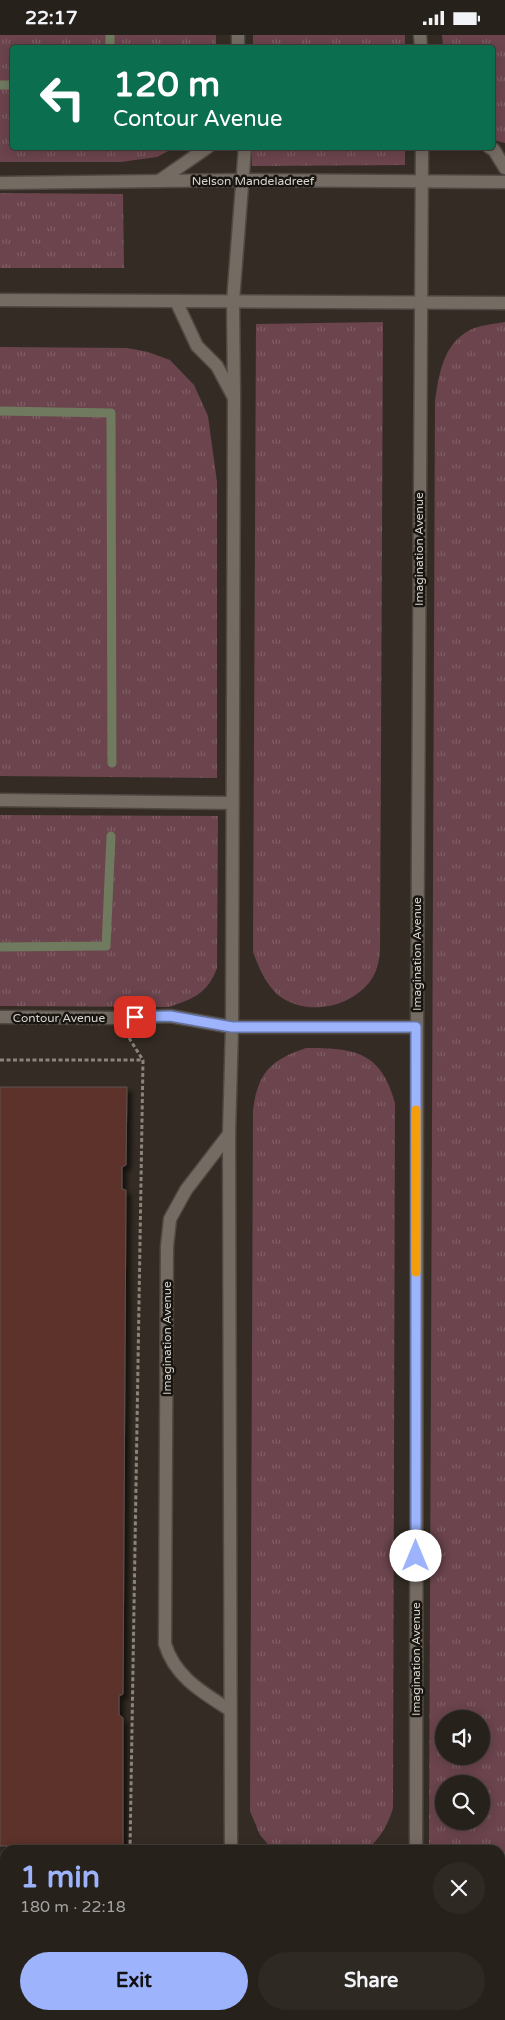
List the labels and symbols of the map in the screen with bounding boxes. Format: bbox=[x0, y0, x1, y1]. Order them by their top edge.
street label: Nelson Mandeladreef bbox=[192, 174, 315, 188]
street label: Imagination Avenue bbox=[412, 492, 426, 606]
street label: Imagination Avenue bbox=[410, 897, 424, 1011]
pin bbox=[114, 996, 156, 1038]
street label: Contour Avenue bbox=[13, 1011, 105, 1025]
street label: Imagination Avenue bbox=[160, 1281, 174, 1395]
position arrow bbox=[389, 1529, 441, 1581]
street label: Imagination Avenue bbox=[409, 1602, 423, 1716]

